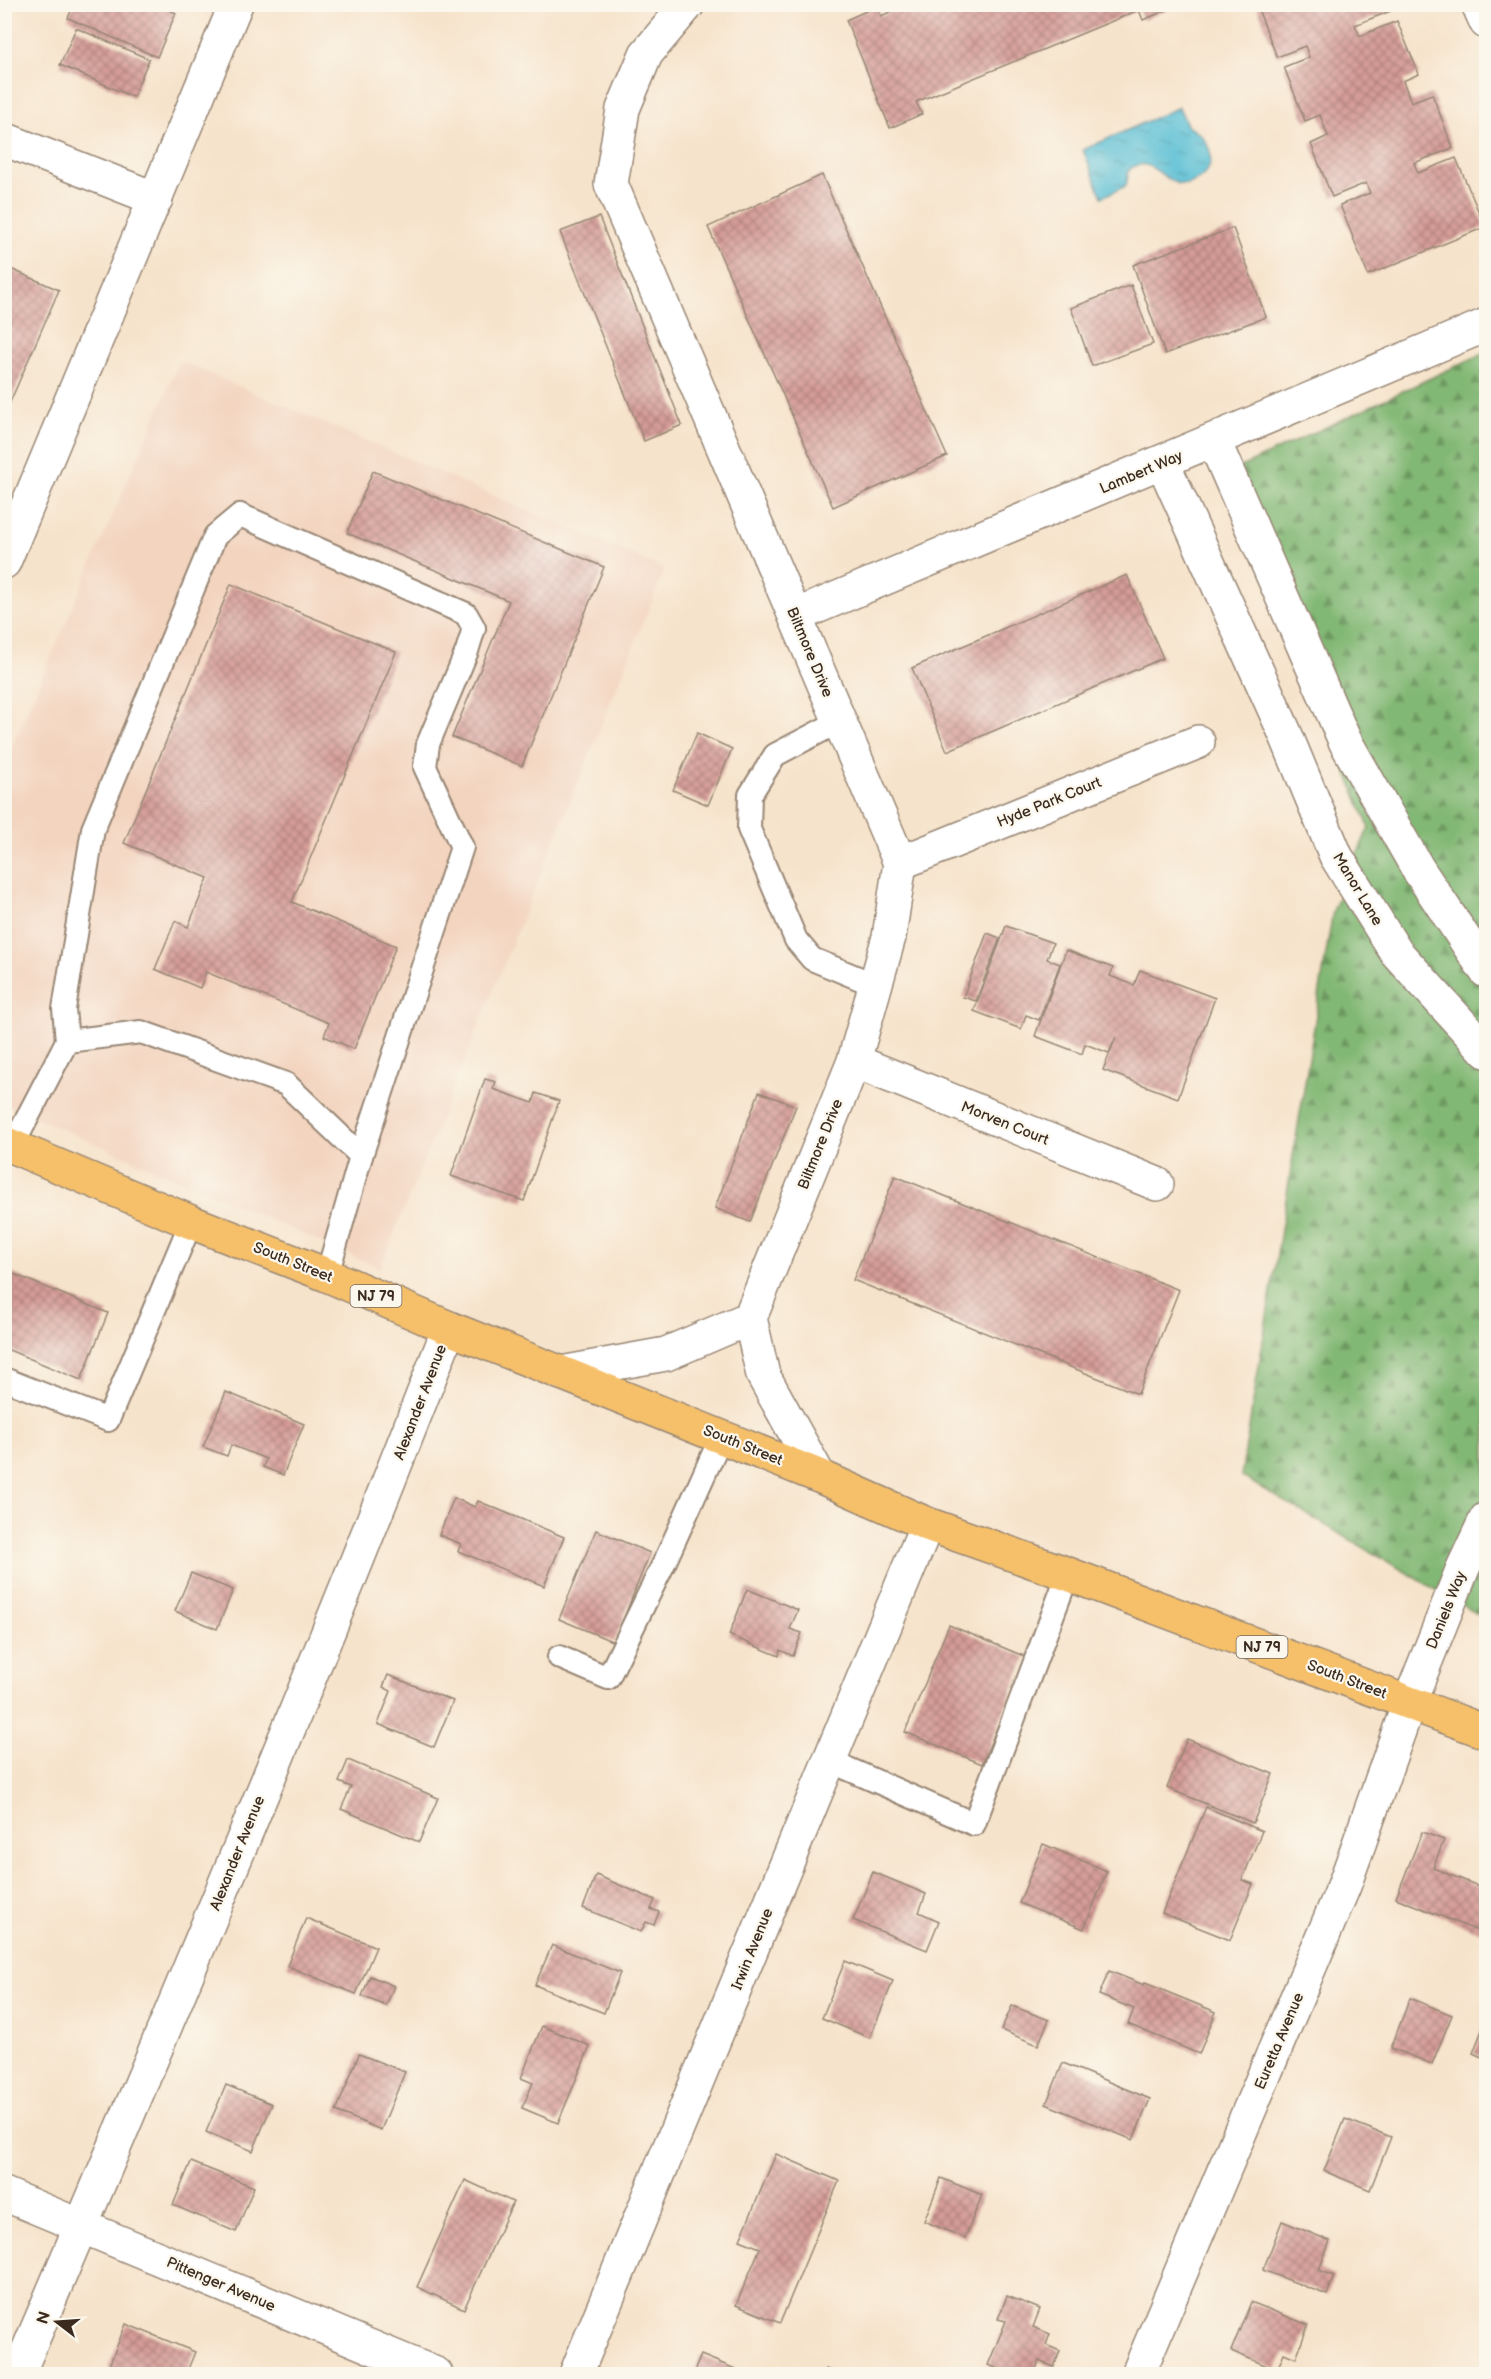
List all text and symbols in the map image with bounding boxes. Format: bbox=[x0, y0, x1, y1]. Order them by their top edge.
street label: Lambert Way bbox=[1097, 446, 1186, 498]
street label: Biltmore Drive bbox=[782, 604, 837, 700]
street label: Hyde Park Court bbox=[994, 773, 1104, 832]
street label: Manor Lane bbox=[1328, 849, 1387, 929]
street label: Biltmore Drive bbox=[794, 1096, 847, 1192]
street label: Morven Court bbox=[958, 1097, 1052, 1150]
street label: South Street bbox=[250, 1238, 336, 1287]
road number: NJ 79 bbox=[350, 1285, 401, 1307]
street label: Alexander Avenue bbox=[390, 1342, 451, 1462]
street label: South Street bbox=[700, 1421, 786, 1470]
street label: Daniels Way bbox=[1422, 1568, 1471, 1652]
road number: NJ 79 bbox=[1236, 1636, 1288, 1658]
street label: South Street bbox=[1304, 1656, 1390, 1703]
street label: Alexander Avenue bbox=[206, 1793, 269, 1913]
street label: Irwin Avenue bbox=[727, 1905, 778, 1993]
street label: Euretta Avenue bbox=[1250, 1990, 1308, 2093]
street label: Pittenger Avenue bbox=[163, 2253, 278, 2316]
north arrow bbox=[27, 2292, 87, 2352]
text: N bbox=[33, 2310, 55, 2327]

